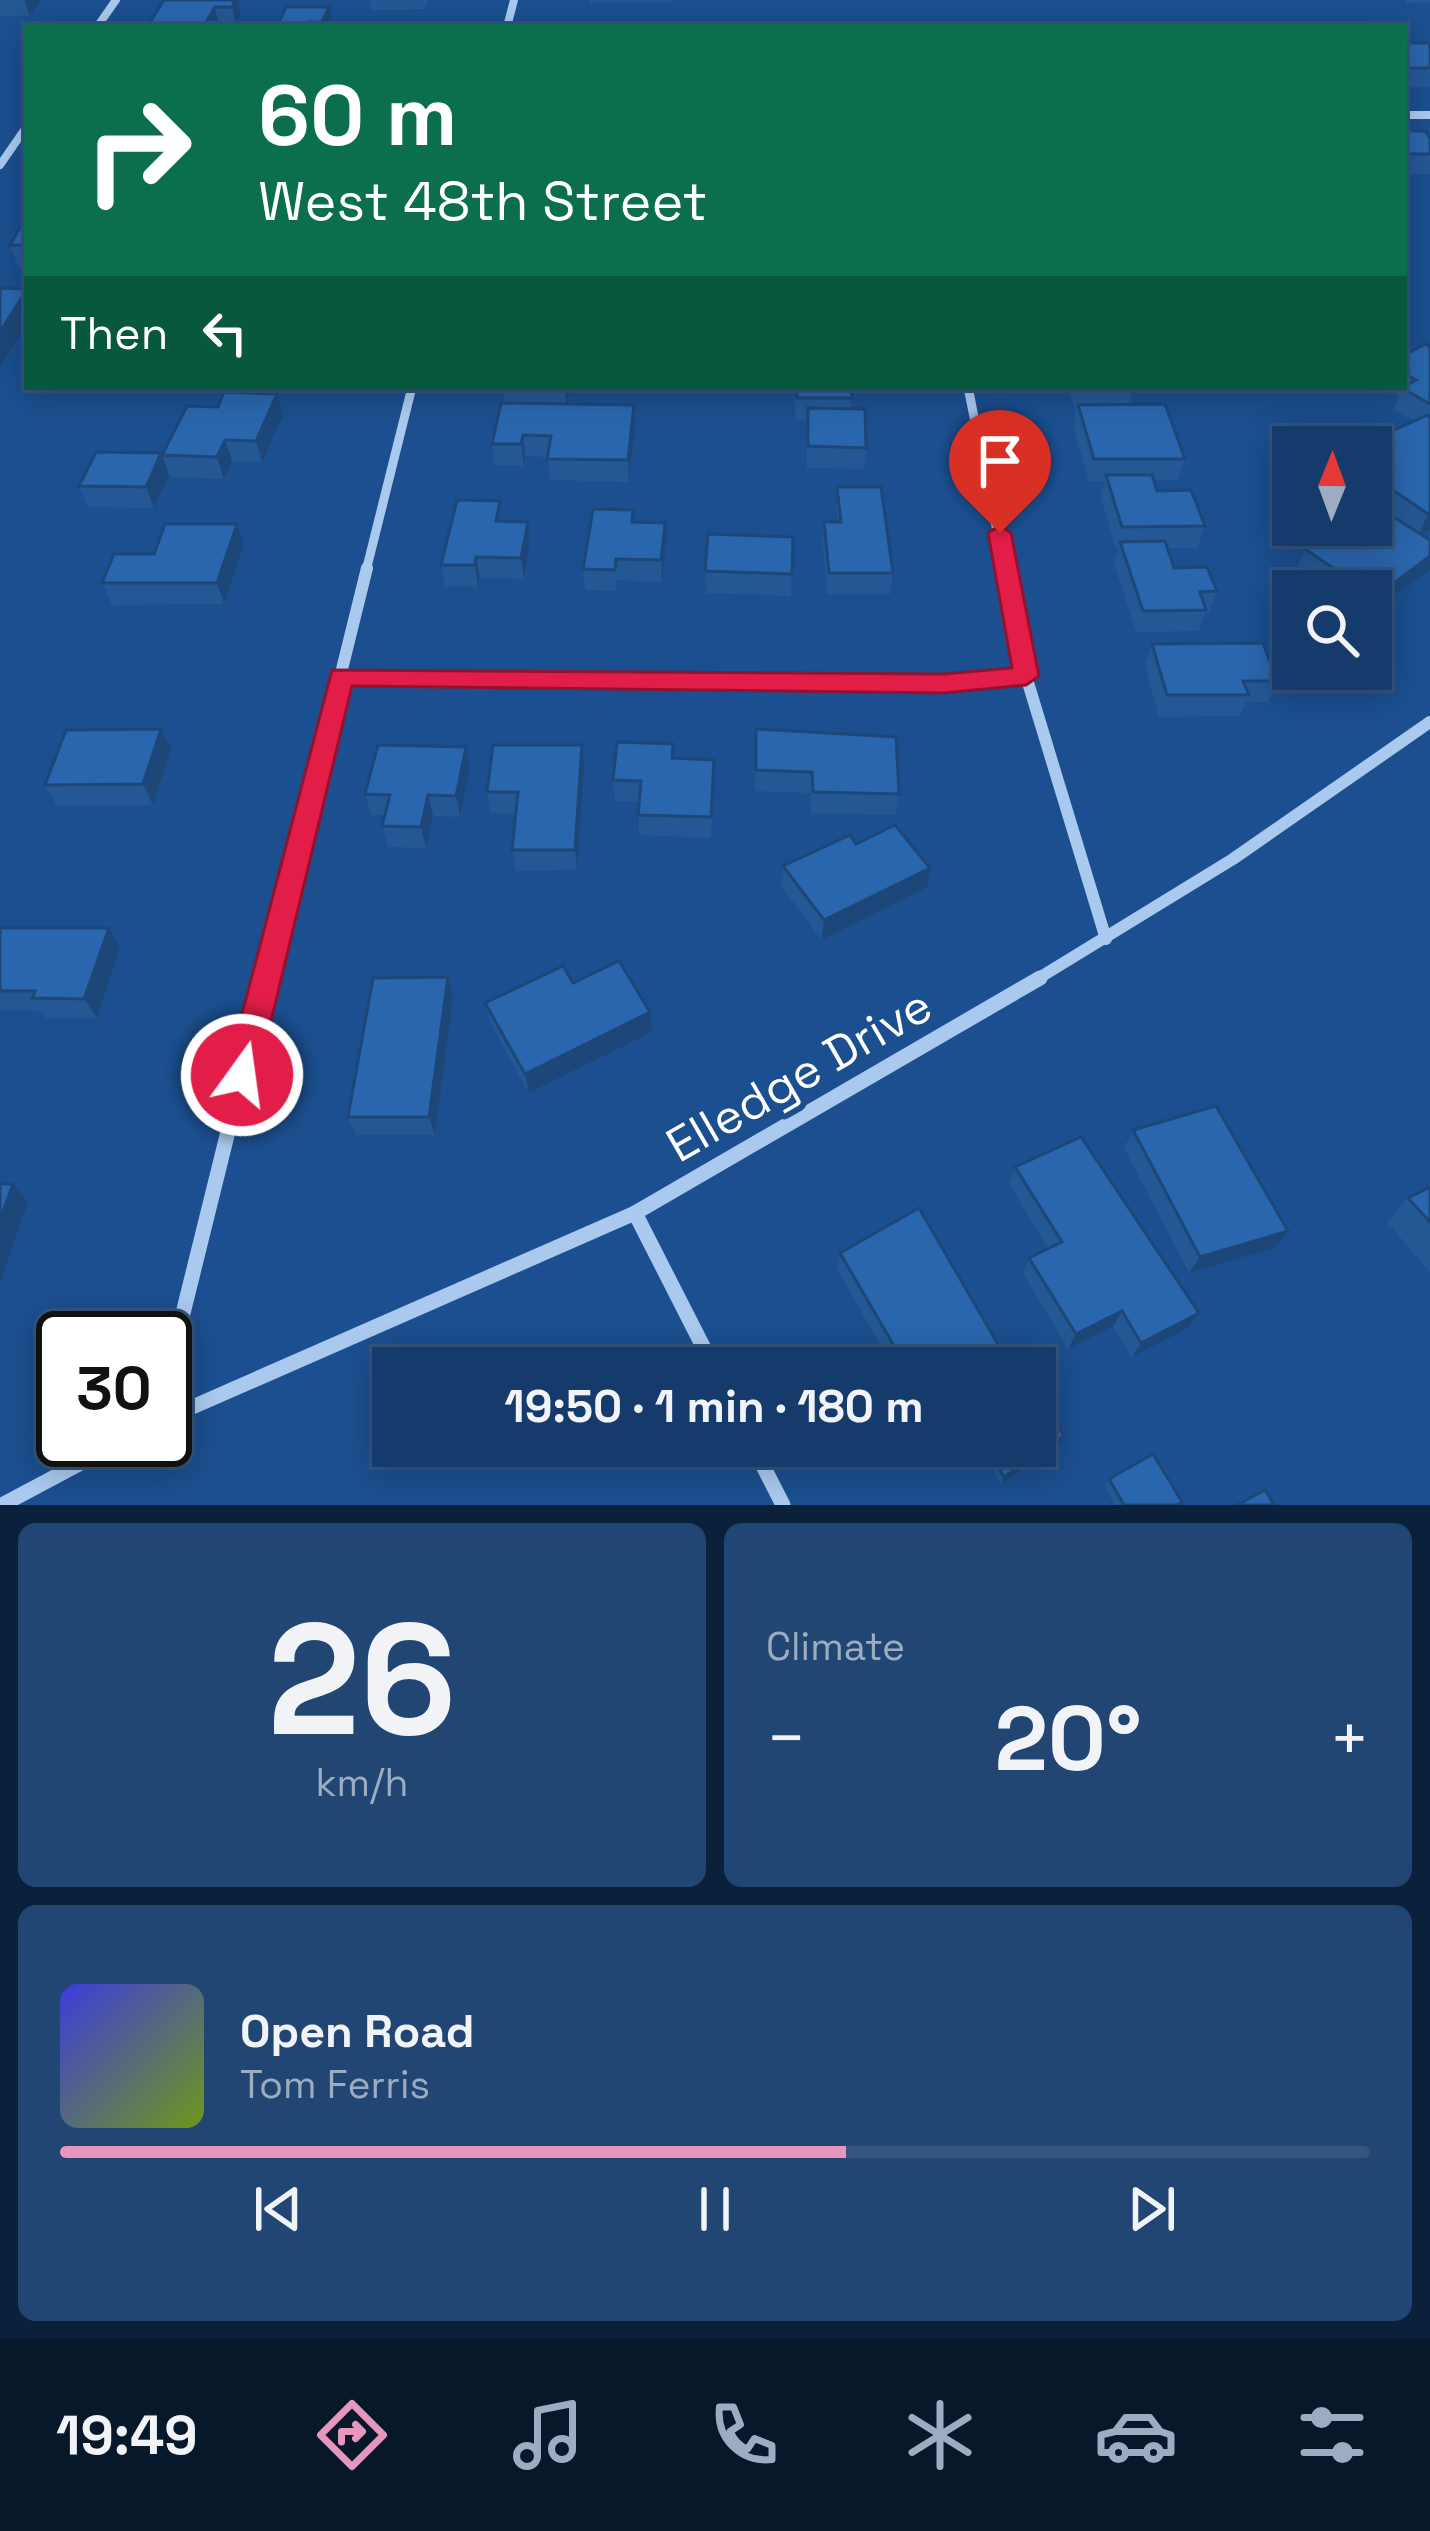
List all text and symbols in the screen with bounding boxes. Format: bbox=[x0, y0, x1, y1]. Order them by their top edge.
text: 60 m bbox=[258, 62, 457, 170]
icon: right bbox=[60, 72, 216, 228]
text: West 48th Street bbox=[258, 167, 707, 236]
icon: left bbox=[192, 300, 258, 366]
text: Then bbox=[60, 305, 168, 362]
pin bbox=[949, 410, 1051, 533]
north arrow bbox=[1272, 426, 1392, 546]
map controls bbox=[1272, 426, 1392, 690]
icon: arrive bbox=[967, 428, 1033, 494]
button: search bbox=[1272, 570, 1392, 690]
street label: Elledge Drive bbox=[655, 974, 943, 1176]
position arrow bbox=[179, 1012, 305, 1138]
speed limit sign: 30 bbox=[36, 1311, 192, 1467]
text: 19:50 · 1 min · 180 m bbox=[504, 1378, 924, 1435]
text: 26 bbox=[267, 1580, 457, 1780]
text: Climate bbox=[766, 1622, 905, 1671]
text: 20° bbox=[994, 1681, 1142, 1796]
text: − bbox=[766, 1696, 807, 1780]
text: + bbox=[1329, 1696, 1370, 1780]
text: km/h bbox=[316, 1758, 408, 1807]
text: Open Road bbox=[240, 2003, 475, 2060]
text: Tom Ferris bbox=[240, 2060, 430, 2109]
icon: previous bbox=[245, 2176, 311, 2242]
icon: pause bbox=[682, 2176, 748, 2242]
icon: next bbox=[1119, 2176, 1185, 2242]
icon: directions bbox=[310, 2393, 394, 2477]
icon: music bbox=[506, 2393, 590, 2477]
icon: phone bbox=[702, 2393, 786, 2477]
icon: climate bbox=[898, 2393, 982, 2477]
icon: car bbox=[1094, 2393, 1178, 2477]
icon: filters bbox=[1290, 2393, 1374, 2477]
text: 19:49 bbox=[56, 2401, 198, 2470]

